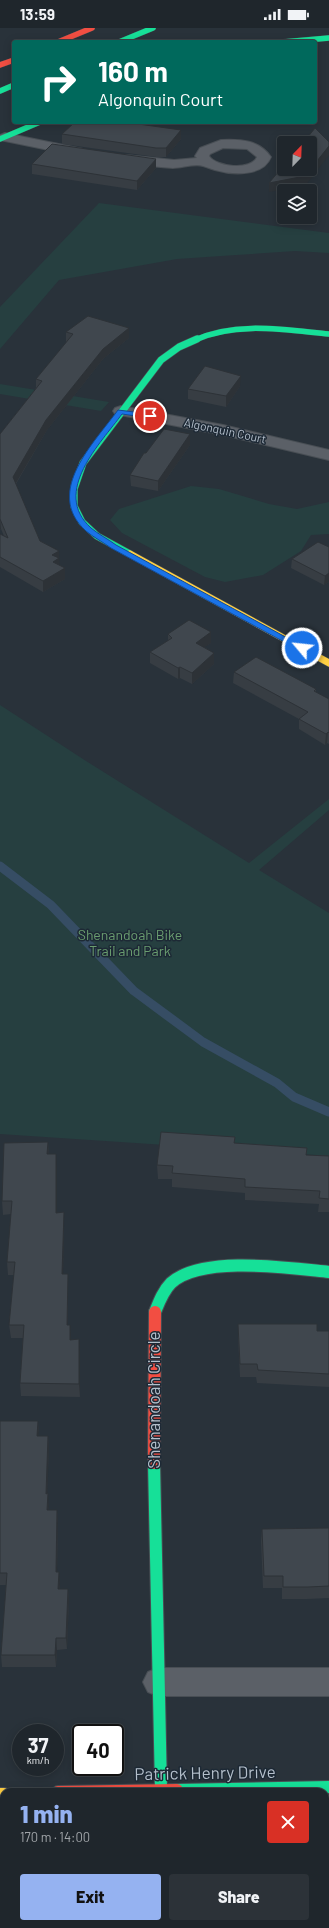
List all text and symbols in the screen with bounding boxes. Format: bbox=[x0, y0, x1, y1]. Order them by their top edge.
text: 13:59 bbox=[20, 5, 55, 23]
text: 160 m bbox=[98, 54, 168, 88]
icon: right bbox=[32, 56, 84, 108]
text: Algonquin Court bbox=[98, 88, 223, 110]
north arrow bbox=[277, 136, 317, 176]
map controls bbox=[277, 136, 317, 224]
button: layers bbox=[277, 184, 317, 224]
pin bbox=[133, 399, 167, 433]
icon: arrive bbox=[139, 405, 161, 427]
street label: Algonquin Court bbox=[183, 414, 268, 446]
position arrow bbox=[281, 627, 323, 669]
park label: Shenandoah Bike Trail and Park bbox=[78, 926, 182, 959]
street label: Shenandoah Circle bbox=[143, 1331, 163, 1469]
speed limit sign: 40 bbox=[72, 1724, 124, 1776]
text: 37 bbox=[28, 1733, 48, 1757]
text: km/h bbox=[27, 1754, 49, 1766]
street label: Patrick Henry Drive bbox=[134, 1761, 276, 1783]
text: 1 min bbox=[20, 1799, 73, 1828]
button: close bbox=[267, 1801, 309, 1843]
text: 170 m · 14:00 bbox=[20, 1829, 90, 1845]
button: Exit bbox=[20, 1874, 161, 1920]
button: Share bbox=[169, 1874, 309, 1920]

